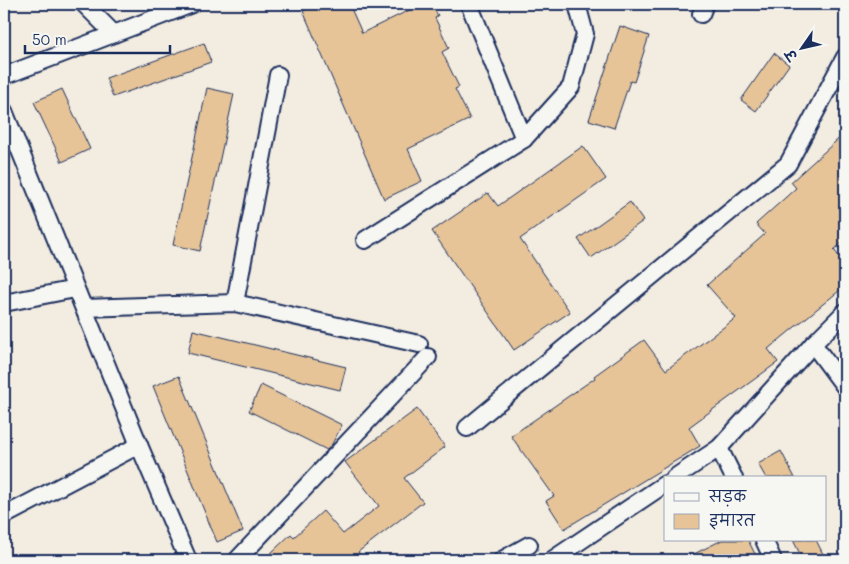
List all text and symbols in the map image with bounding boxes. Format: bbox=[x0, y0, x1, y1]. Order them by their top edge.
scale bar bbox=[25, 22, 170, 54]
north arrow bbox=[776, 22, 826, 72]
text: 50 m bbox=[32, 29, 67, 49]
text: उ bbox=[779, 45, 802, 66]
legend bbox=[664, 476, 826, 542]
text: सड़क bbox=[708, 486, 747, 507]
text: इमारत bbox=[709, 510, 756, 530]

